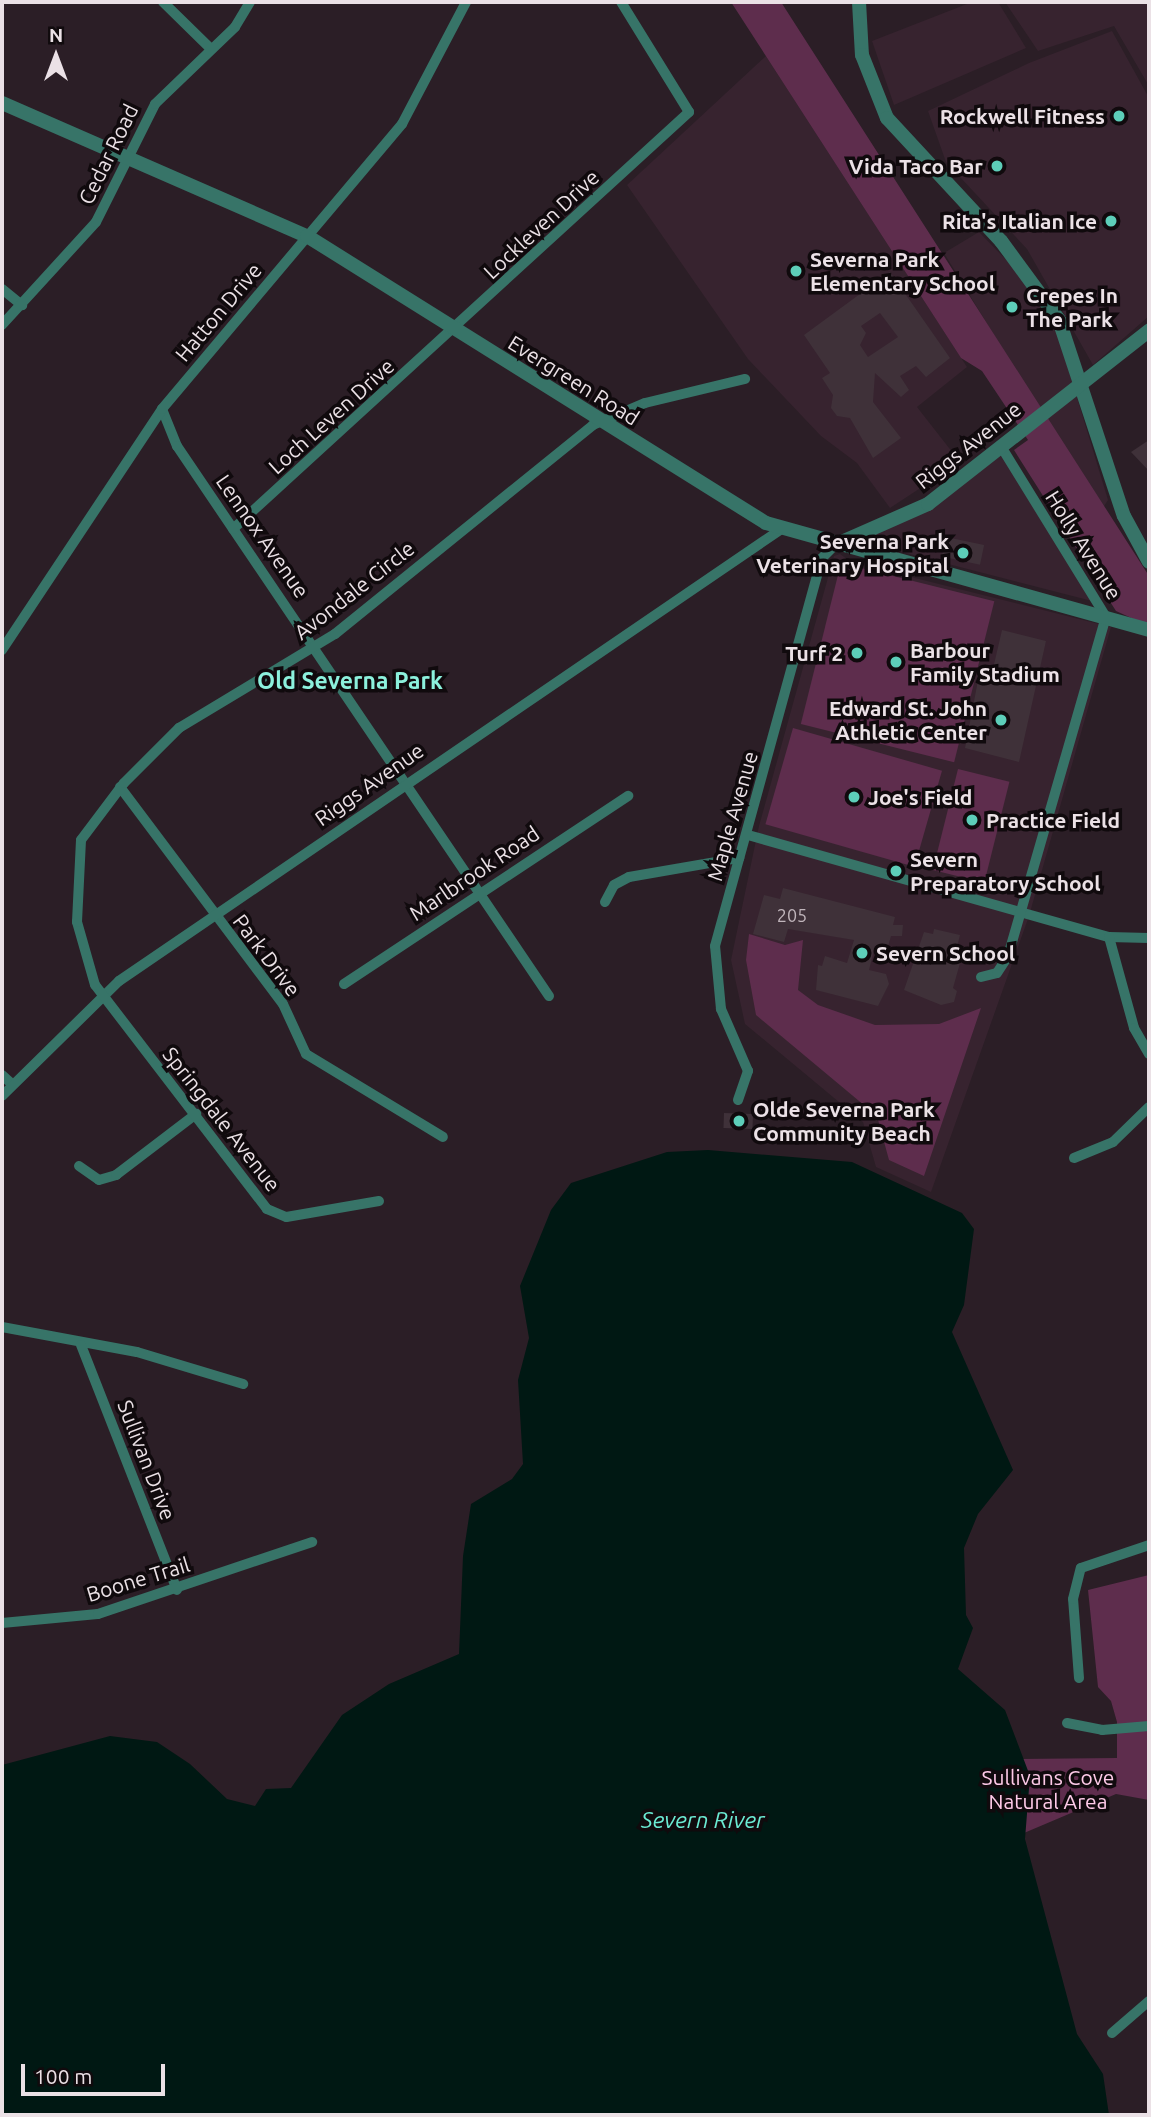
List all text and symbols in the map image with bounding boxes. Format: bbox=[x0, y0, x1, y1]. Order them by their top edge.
north arrow bbox=[21, 21, 91, 91]
text: N bbox=[49, 24, 63, 46]
street label: Cedar Road bbox=[73, 100, 143, 208]
place label: Rockwell Fitness bbox=[940, 103, 1105, 129]
marker: Rockwell Fitness bbox=[1111, 108, 1127, 124]
place label: Vida Taco Bar bbox=[849, 153, 983, 179]
marker: Vida Taco Bar bbox=[989, 158, 1005, 174]
street label: Lockleven Drive bbox=[478, 164, 604, 284]
place label: Rita's Italian Ice bbox=[942, 208, 1097, 234]
marker: Rita's Italian Ice bbox=[1103, 213, 1119, 229]
place label: Severna Park Elementary School bbox=[810, 246, 995, 296]
street label: Hatton Drive bbox=[170, 258, 266, 366]
marker: Severna Park Elementary School bbox=[788, 263, 804, 279]
place label: Crepes In The Park bbox=[1026, 282, 1118, 332]
marker: Crepes In The Park bbox=[1004, 299, 1020, 315]
street label: Evergreen Road bbox=[504, 330, 644, 430]
street label: Loch Leven Drive bbox=[263, 353, 399, 479]
street label: Riggs Avenue bbox=[910, 396, 1026, 494]
street label: Lennox Avenue bbox=[211, 470, 315, 602]
street label: Holly Avenue bbox=[1041, 486, 1127, 604]
place label: Severna Park Veterinary Hospital bbox=[756, 528, 949, 578]
street label: Avondale Circle bbox=[289, 535, 419, 645]
marker: Severna Park Veterinary Hospital bbox=[955, 545, 971, 561]
place label: Barbour Family Stadium bbox=[910, 637, 1060, 687]
place label: Turf 2 bbox=[785, 640, 843, 666]
marker: Turf 2 bbox=[849, 645, 865, 661]
marker: Barbour Family Stadium bbox=[888, 654, 904, 670]
district label: Old Severna Park bbox=[257, 667, 443, 695]
place label: Edward St. John Athletic Center bbox=[829, 695, 987, 745]
marker: Edward St. John Athletic Center bbox=[993, 712, 1009, 728]
street label: Riggs Avenue bbox=[310, 737, 428, 831]
street label: Maple Avenue bbox=[701, 748, 763, 884]
place label: Joe's Field bbox=[868, 784, 972, 810]
marker: Joe's Field bbox=[846, 789, 862, 805]
place label: Practice Field bbox=[986, 807, 1120, 833]
marker: Practice Field bbox=[964, 812, 980, 828]
street label: Marlbrook Road bbox=[404, 820, 544, 926]
place label: Severn Preparatory School bbox=[910, 846, 1101, 896]
marker: Severn Preparatory School bbox=[888, 863, 904, 879]
house number: 205 bbox=[777, 904, 807, 926]
street label: Park Drive bbox=[228, 909, 306, 1001]
place label: Severn School bbox=[876, 940, 1015, 966]
marker: Severn School bbox=[854, 945, 870, 961]
street label: Springdale Avenue bbox=[158, 1042, 286, 1196]
place label: Olde Severna Park Community Beach bbox=[753, 1096, 935, 1146]
marker: Olde Severna Park Community Beach bbox=[731, 1113, 747, 1129]
street label: Sullivan Drive bbox=[113, 1396, 181, 1524]
street label: Boone Trail bbox=[83, 1551, 193, 1607]
park label: Sullivans Cove Natural Area bbox=[982, 1764, 1114, 1814]
water label: Severn River bbox=[641, 1806, 765, 1834]
scale bar bbox=[24, 2050, 168, 2094]
text: 100 m bbox=[34, 2064, 92, 2088]

